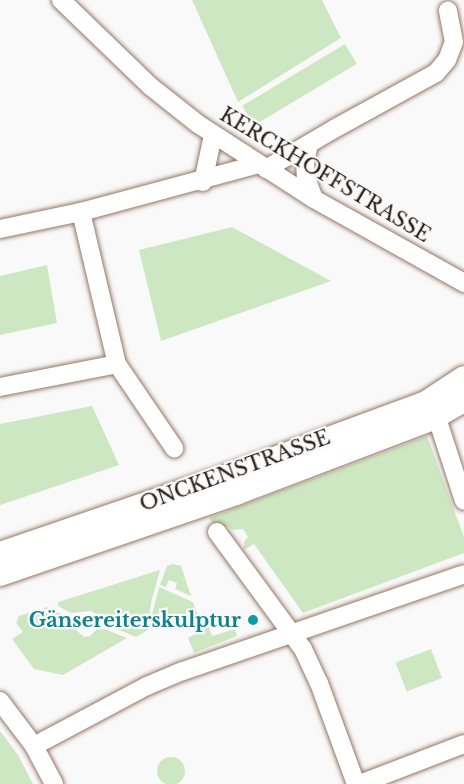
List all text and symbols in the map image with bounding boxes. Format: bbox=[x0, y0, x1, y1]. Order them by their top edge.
street label: KERCKHOFFSTRASSE bbox=[215, 103, 435, 247]
street label: ONCKENSTRASSE bbox=[137, 425, 333, 517]
place label: Gänsereiterskulptur bbox=[29, 608, 241, 632]
marker: Gänsereiterskulptur bbox=[246, 613, 260, 627]

